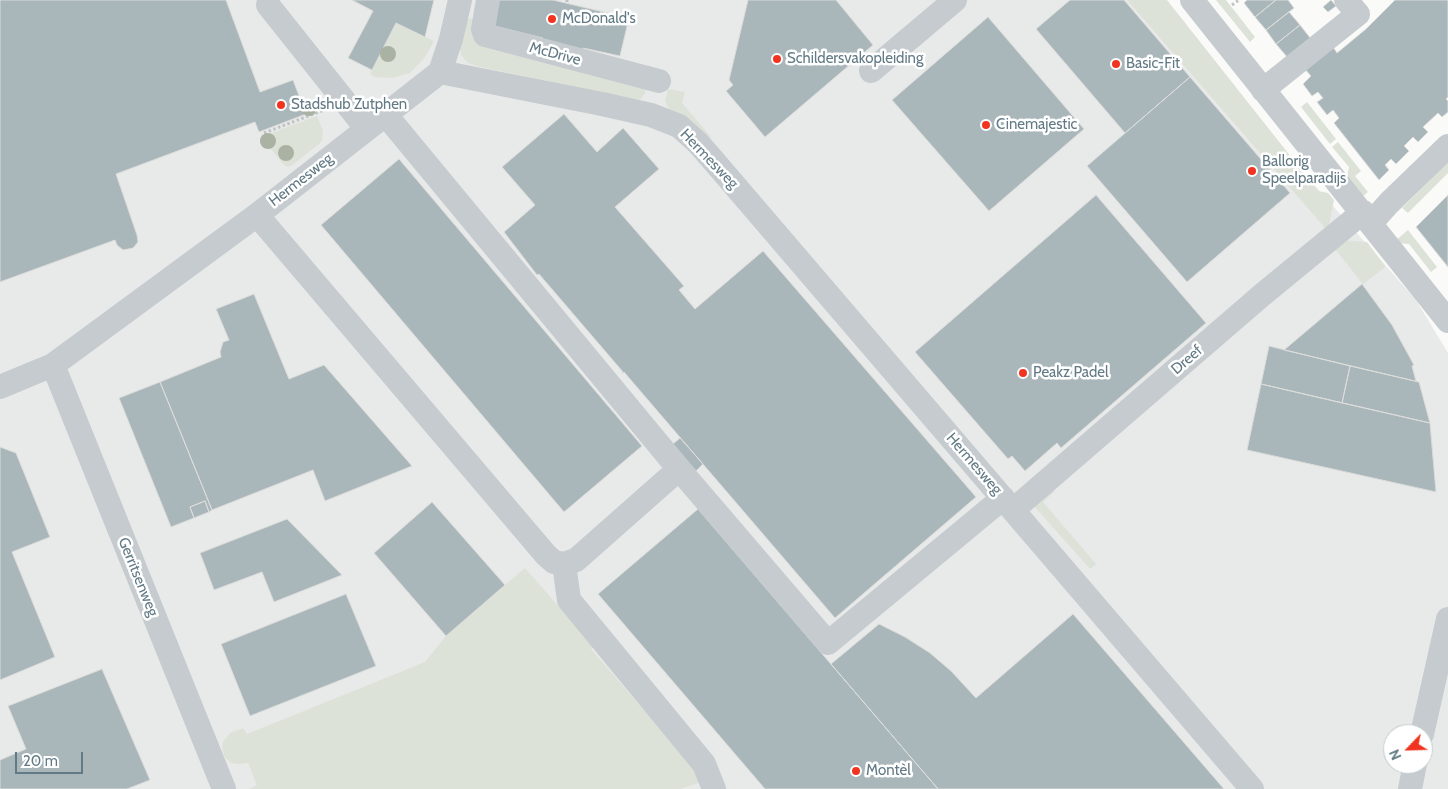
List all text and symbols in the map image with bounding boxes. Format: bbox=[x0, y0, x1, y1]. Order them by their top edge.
place label: McDonald's bbox=[562, 10, 636, 28]
marker: McDonald's bbox=[546, 13, 558, 25]
street label: McDrive bbox=[527, 39, 583, 69]
place label: Schildersvakopleiding bbox=[787, 50, 923, 68]
marker: Schildersvakopleiding bbox=[771, 53, 783, 65]
place label: Basic-Fit bbox=[1126, 55, 1180, 73]
marker: Basic-Fit bbox=[1110, 58, 1122, 70]
place label: Stadshub Zutphen bbox=[291, 96, 407, 114]
marker: Stadshub Zutphen bbox=[275, 99, 287, 111]
place label: Cinemajestic bbox=[996, 116, 1077, 134]
marker: Cinemajestic bbox=[980, 119, 992, 131]
street label: Hermesweg bbox=[676, 125, 742, 193]
street label: Hermesweg bbox=[266, 150, 336, 210]
place label: Ballorig Speelparadijs bbox=[1262, 153, 1346, 188]
marker: Ballorig Speelparadijs bbox=[1246, 165, 1258, 177]
street label: Dreef bbox=[1168, 342, 1206, 378]
place label: Peakz Padel bbox=[1033, 364, 1109, 382]
marker: Peakz Padel bbox=[1017, 367, 1029, 379]
street label: Hermesweg bbox=[942, 429, 1006, 499]
street label: Gerritsenweg bbox=[114, 535, 162, 619]
north arrow bbox=[1383, 724, 1433, 774]
scale bar bbox=[18, 742, 85, 774]
text: N bbox=[1385, 747, 1405, 763]
text: 20 m bbox=[23, 752, 58, 770]
place label: Montèl bbox=[866, 762, 911, 780]
marker: Montèl bbox=[850, 765, 862, 777]

